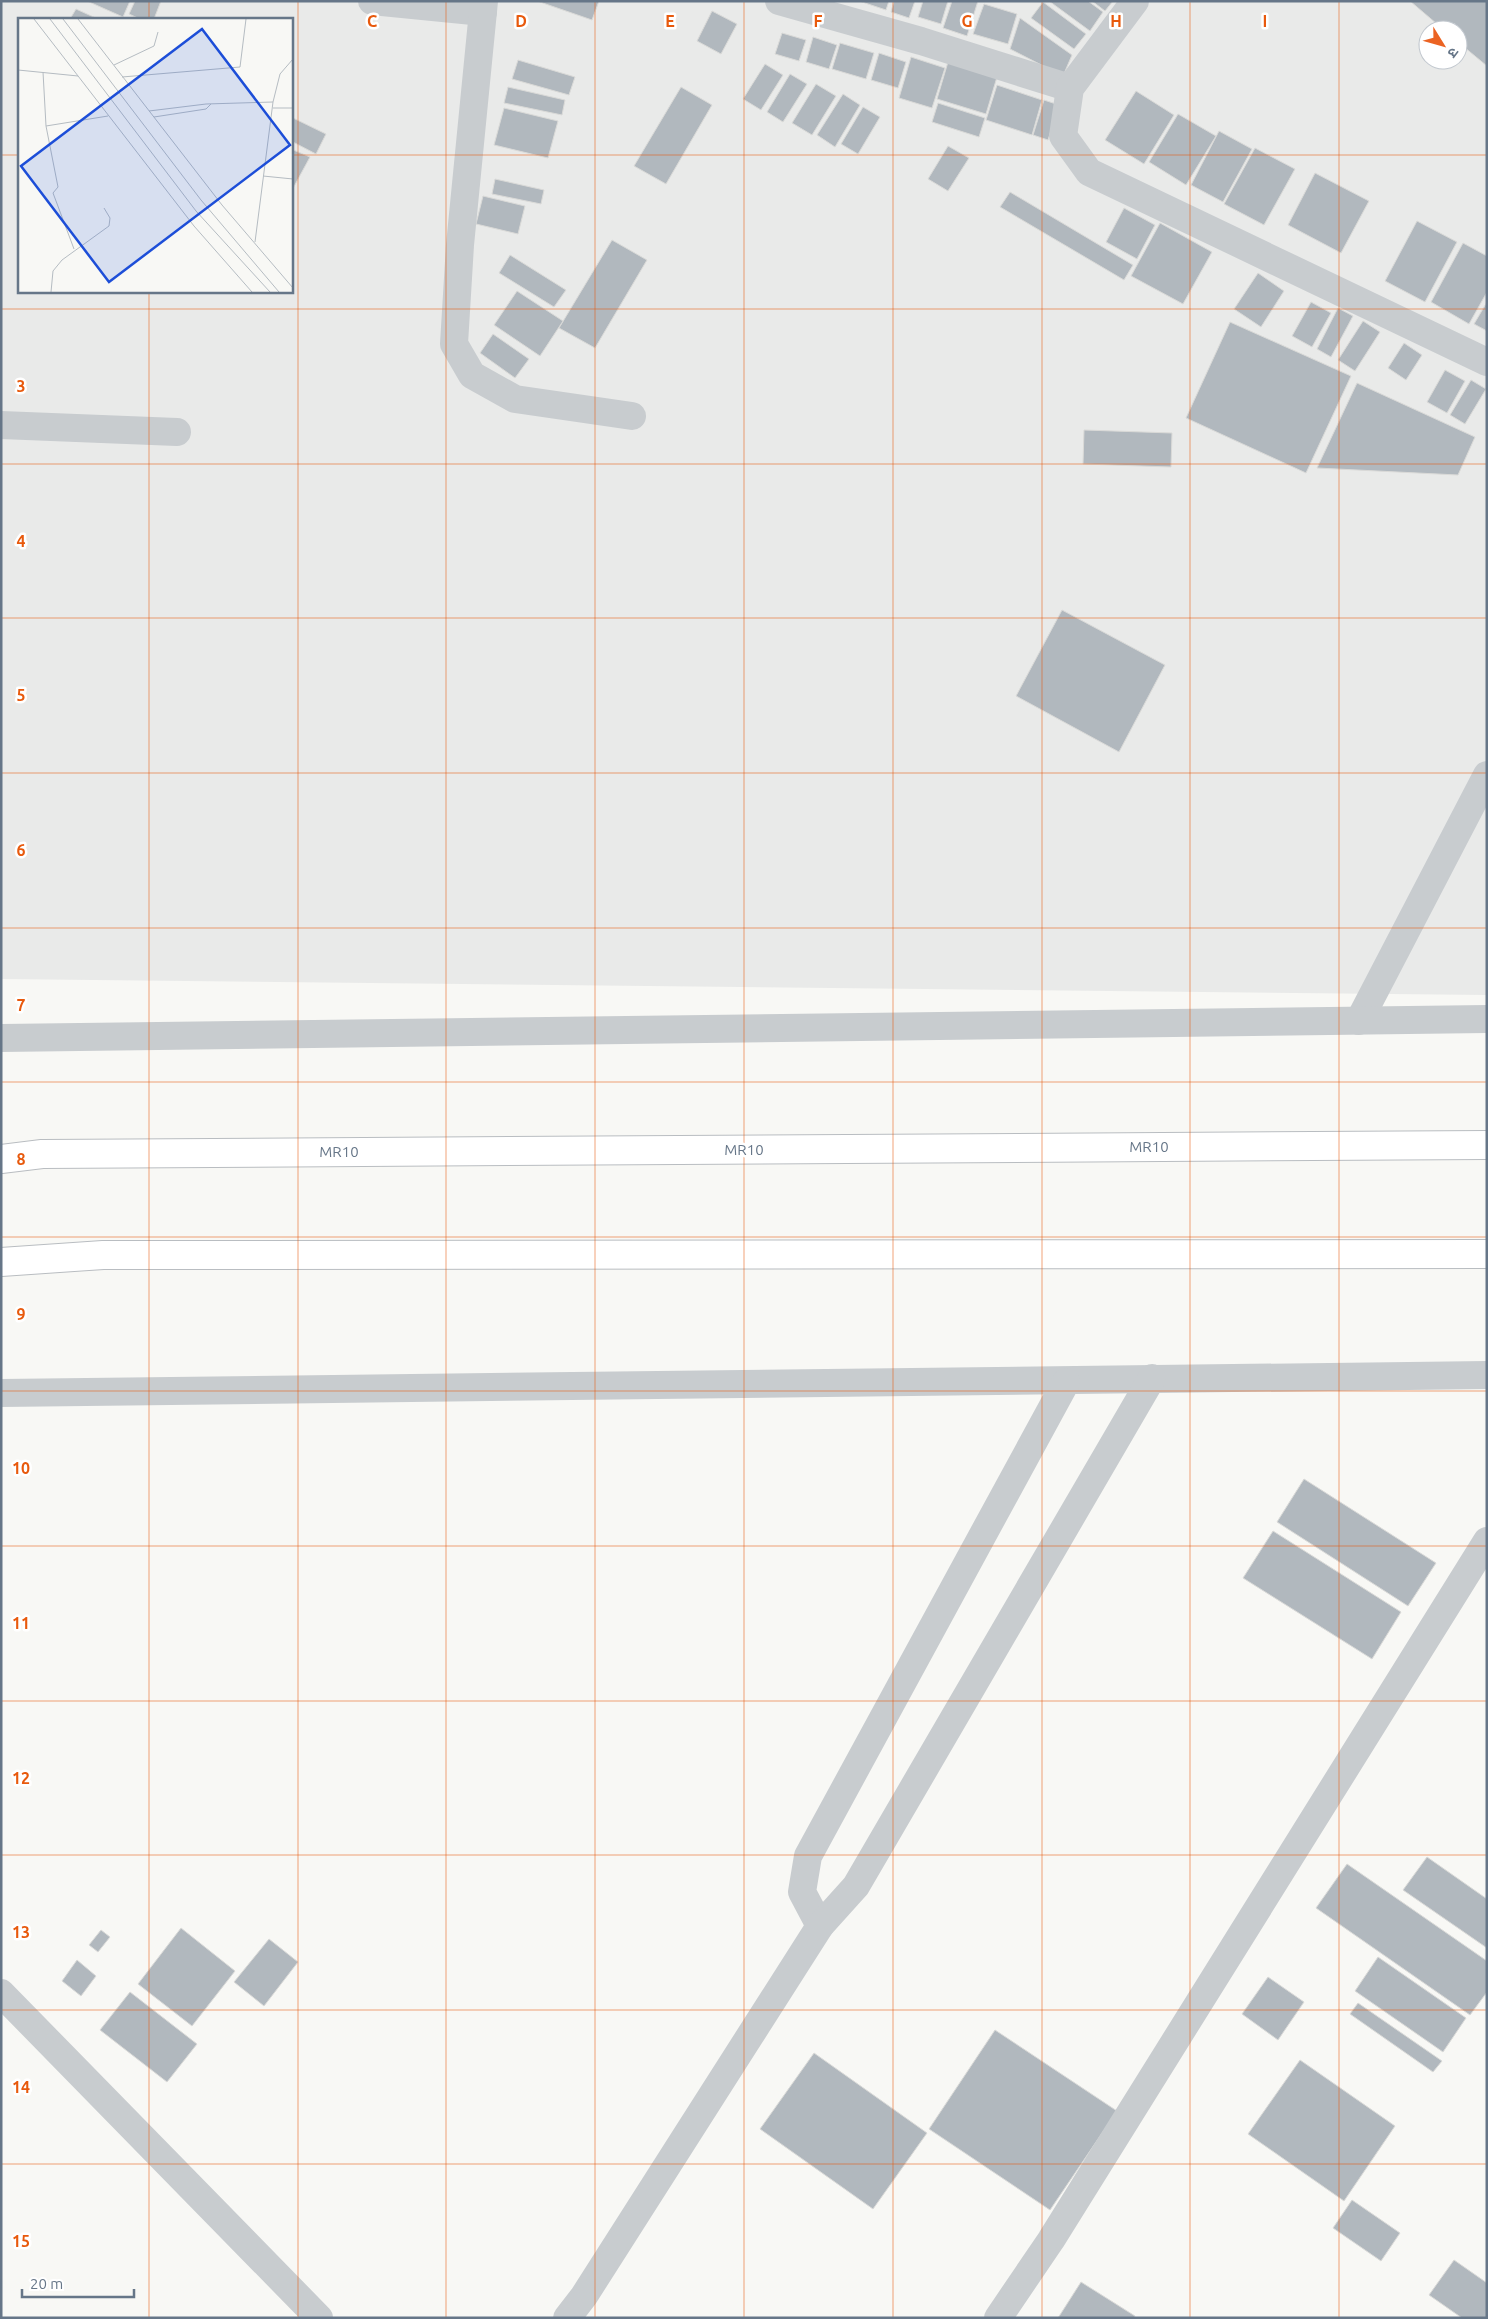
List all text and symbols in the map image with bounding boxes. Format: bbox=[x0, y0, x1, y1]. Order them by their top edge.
text: C bbox=[367, 12, 377, 30]
text: D bbox=[515, 12, 527, 30]
text: E bbox=[665, 12, 675, 30]
text: F bbox=[814, 12, 823, 30]
text: G bbox=[961, 12, 973, 30]
text: H bbox=[1110, 12, 1122, 30]
text: I bbox=[1263, 12, 1267, 30]
inset map bbox=[18, 18, 292, 292]
north arrow bbox=[1418, 20, 1468, 70]
text: उ bbox=[1444, 45, 1462, 62]
text: 3 bbox=[16, 377, 26, 395]
text: 4 bbox=[16, 532, 26, 550]
text: 5 bbox=[16, 686, 26, 704]
text: 6 bbox=[16, 841, 26, 859]
text: 7 bbox=[16, 996, 26, 1014]
street label: MR10 bbox=[1129, 1138, 1169, 1155]
street label: MR10 bbox=[724, 1141, 764, 1158]
street label: MR10 bbox=[319, 1143, 359, 1160]
text: 8 bbox=[16, 1150, 26, 1168]
text: 9 bbox=[16, 1305, 26, 1323]
text: 10 bbox=[12, 1459, 30, 1477]
text: 11 bbox=[12, 1614, 30, 1632]
text: 12 bbox=[12, 1769, 30, 1787]
text: 13 bbox=[12, 1923, 30, 1941]
text: 14 bbox=[12, 2078, 30, 2096]
text: 15 bbox=[12, 2232, 30, 2250]
scale bar bbox=[22, 2266, 135, 2298]
text: 20 m bbox=[30, 2275, 63, 2292]

